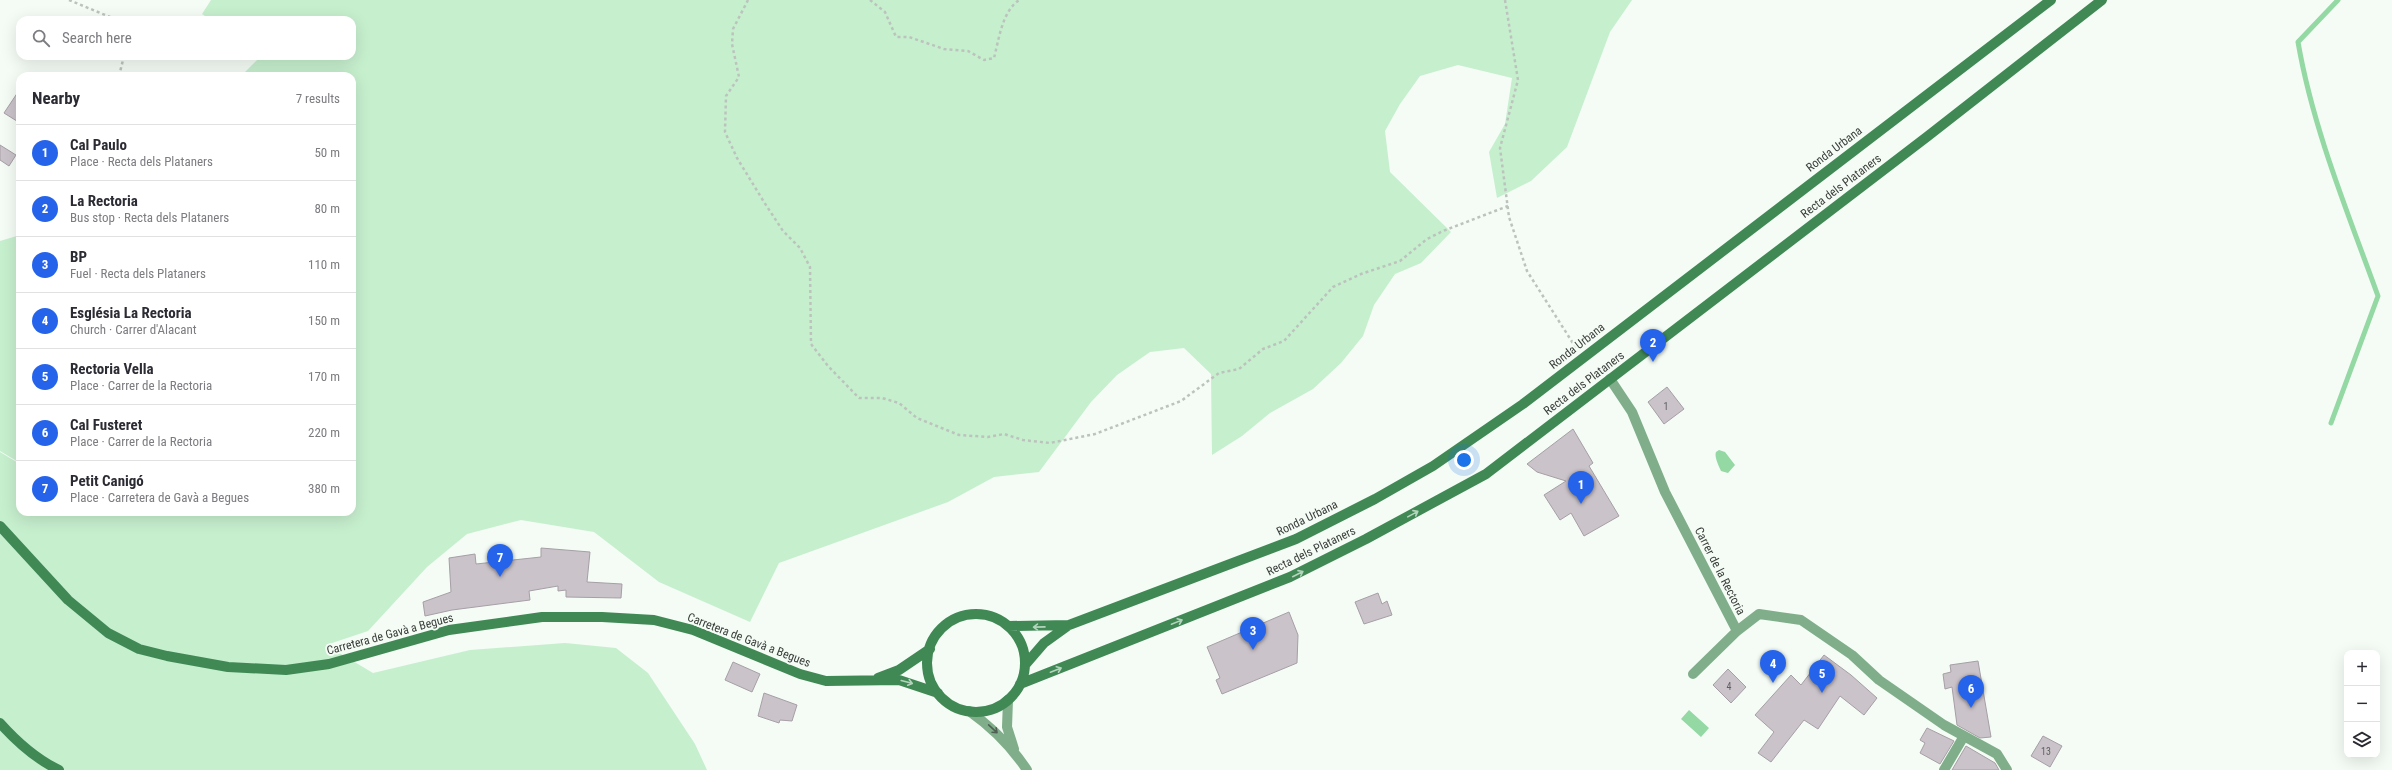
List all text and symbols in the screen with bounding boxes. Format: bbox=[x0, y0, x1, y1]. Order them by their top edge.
search box bbox=[16, 16, 356, 60]
icon: search bbox=[30, 27, 52, 49]
text: Search here bbox=[62, 29, 132, 47]
text: Nearby bbox=[32, 88, 80, 108]
text: 7 results bbox=[296, 91, 340, 106]
street label: Ronda Urbana bbox=[1803, 123, 1865, 175]
text: Cal Paulo bbox=[70, 136, 127, 154]
text: 1 bbox=[42, 145, 48, 160]
text: 50 m bbox=[314, 145, 340, 160]
street label: Recta dels Plataners bbox=[1798, 151, 1884, 221]
text: Place · Recta dels Plataners bbox=[70, 154, 213, 169]
text: La Rectoria bbox=[70, 192, 138, 210]
text: 2 bbox=[42, 201, 48, 216]
text: 80 m bbox=[314, 201, 340, 216]
text: Bus stop · Recta dels Plataners bbox=[70, 210, 229, 225]
text: BP bbox=[70, 248, 87, 266]
text: 3 bbox=[42, 257, 48, 272]
text: 110 m bbox=[308, 257, 340, 272]
text: Fuel · Recta dels Plataners bbox=[70, 266, 206, 281]
text: Església La Rectoria bbox=[70, 304, 192, 322]
text: 4 bbox=[42, 313, 48, 328]
text: 150 m bbox=[308, 313, 340, 328]
street label: Ronda Urbana bbox=[1547, 320, 1608, 372]
text: Church · Carrer d'Alacant bbox=[70, 322, 197, 337]
pin: 2 bbox=[1640, 329, 1666, 362]
street label: Recta dels Plataners bbox=[1541, 348, 1627, 418]
text: Rectoria Vella bbox=[70, 360, 154, 378]
text: 5 bbox=[42, 369, 48, 384]
text: 170 m bbox=[308, 369, 340, 384]
text: Place · Carrer de la Rectoria bbox=[70, 378, 212, 393]
house number: 1 bbox=[1664, 401, 1668, 412]
text: Cal Fusteret bbox=[70, 416, 142, 434]
text: 6 bbox=[42, 425, 48, 440]
text: 220 m bbox=[308, 425, 340, 440]
text: Place · Carrer de la Rectoria bbox=[70, 434, 212, 449]
your location bbox=[1454, 450, 1474, 470]
pin: 1 bbox=[1568, 471, 1594, 504]
text: Petit Canigó bbox=[70, 472, 144, 490]
text: 7 bbox=[42, 481, 48, 496]
text: 380 m bbox=[308, 481, 340, 496]
text: Place · Carretera de Gavà a Begues bbox=[70, 490, 249, 505]
street label: Ronda Urbana bbox=[1274, 497, 1340, 539]
one-way arrow bbox=[1407, 509, 1419, 517]
street label: Recta dels Plataners bbox=[1264, 523, 1358, 579]
street label: Carrer de la Rectoria bbox=[1692, 525, 1748, 617]
pin: 7 bbox=[487, 544, 513, 577]
one-way arrow bbox=[1291, 569, 1303, 577]
street label: Carretera de Gavà a Begues bbox=[325, 610, 455, 658]
street label: Carretera de Gavà a Begues bbox=[686, 610, 812, 670]
pin: 3 bbox=[1240, 617, 1266, 650]
one-way arrow bbox=[1171, 618, 1183, 626]
one-way arrow bbox=[1033, 623, 1046, 631]
pin: 4 bbox=[1760, 650, 1786, 683]
map controls bbox=[2344, 650, 2380, 758]
button: + bbox=[2344, 650, 2380, 686]
pin: 5 bbox=[1809, 660, 1835, 693]
one-way arrow bbox=[1050, 665, 1062, 673]
pin: 6 bbox=[1958, 675, 1984, 708]
one-way arrow bbox=[900, 679, 913, 687]
house number: 4 bbox=[1727, 681, 1732, 692]
button: − bbox=[2344, 686, 2380, 722]
button: layers bbox=[2344, 722, 2380, 758]
one-way arrow bbox=[988, 724, 998, 734]
house number: 13 bbox=[2041, 746, 2051, 757]

